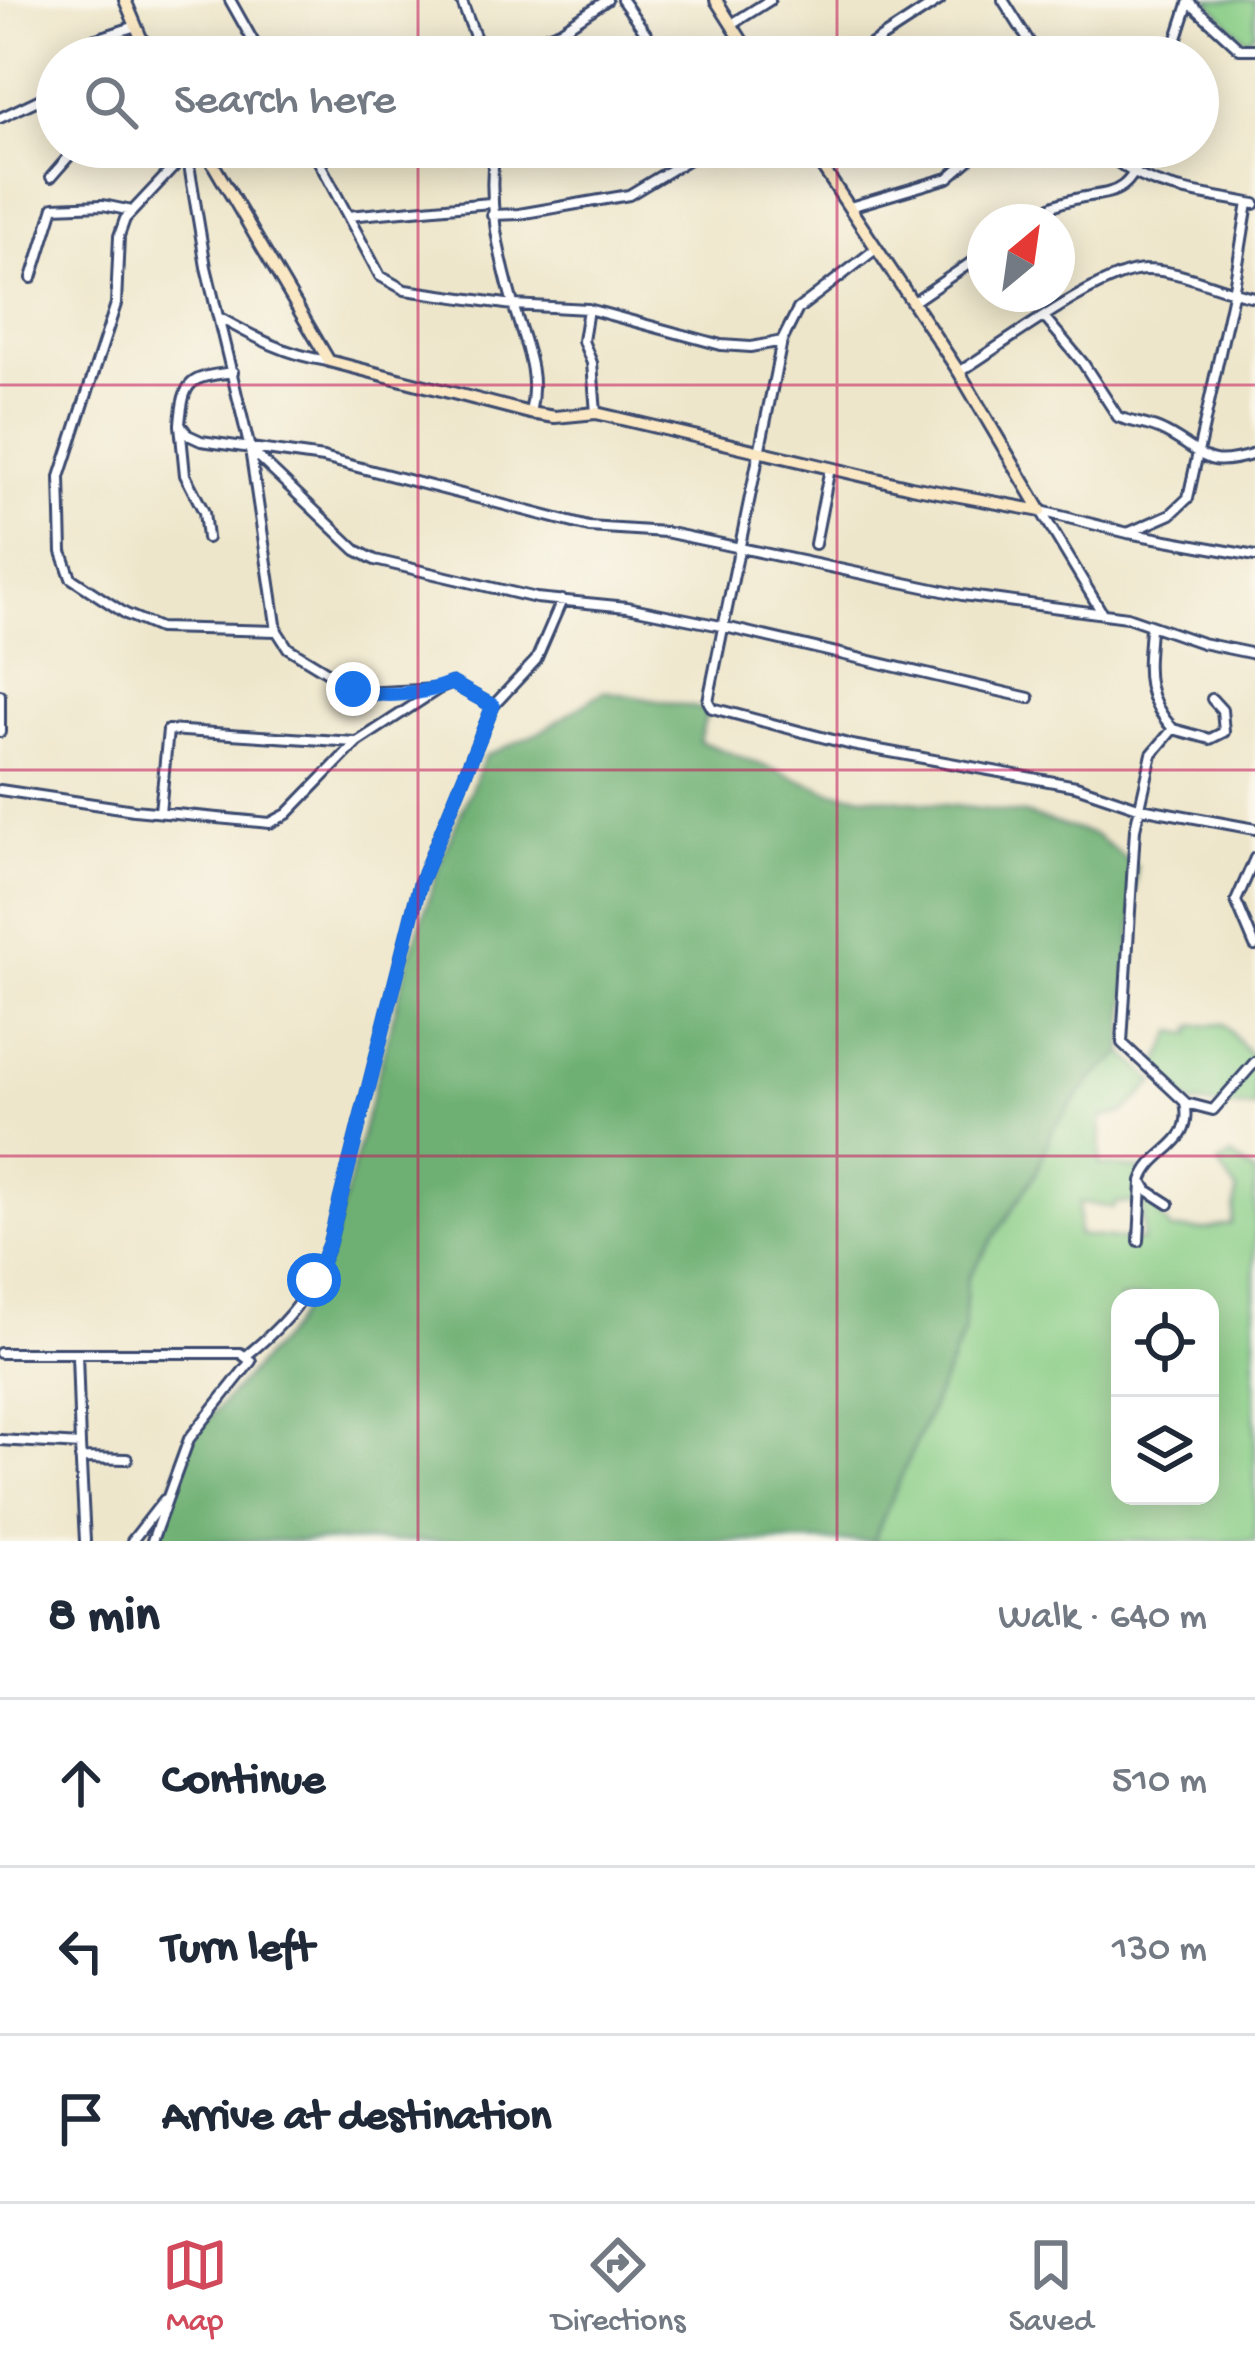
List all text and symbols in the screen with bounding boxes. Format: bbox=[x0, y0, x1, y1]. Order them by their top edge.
search box bbox=[36, 36, 1219, 168]
icon: search bbox=[78, 69, 144, 135]
text: Search here bbox=[174, 76, 396, 129]
north arrow bbox=[967, 204, 1075, 312]
route end bbox=[326, 662, 380, 716]
route start bbox=[287, 1253, 341, 1307]
map controls bbox=[1111, 1289, 1219, 1505]
button: locate bbox=[1111, 1289, 1219, 1397]
button: layers bbox=[1111, 1397, 1219, 1505]
text: 8 min bbox=[48, 1589, 160, 1649]
text: Walk · 640 m bbox=[998, 1596, 1207, 1642]
icon: ahead bbox=[48, 1750, 114, 1816]
text: Continue bbox=[162, 1756, 325, 1809]
text: 510 m bbox=[1112, 1760, 1207, 1806]
icon: left bbox=[48, 1918, 114, 1984]
text: Turn left bbox=[162, 1924, 314, 1977]
text: 130 m bbox=[1112, 1928, 1207, 1974]
icon: arrive bbox=[48, 2086, 114, 2152]
text: Arrive at destination bbox=[162, 2092, 551, 2145]
tab: Map bbox=[162, 2232, 228, 2342]
tab: Directions bbox=[551, 2232, 685, 2342]
tab: Saved bbox=[1009, 2232, 1093, 2342]

